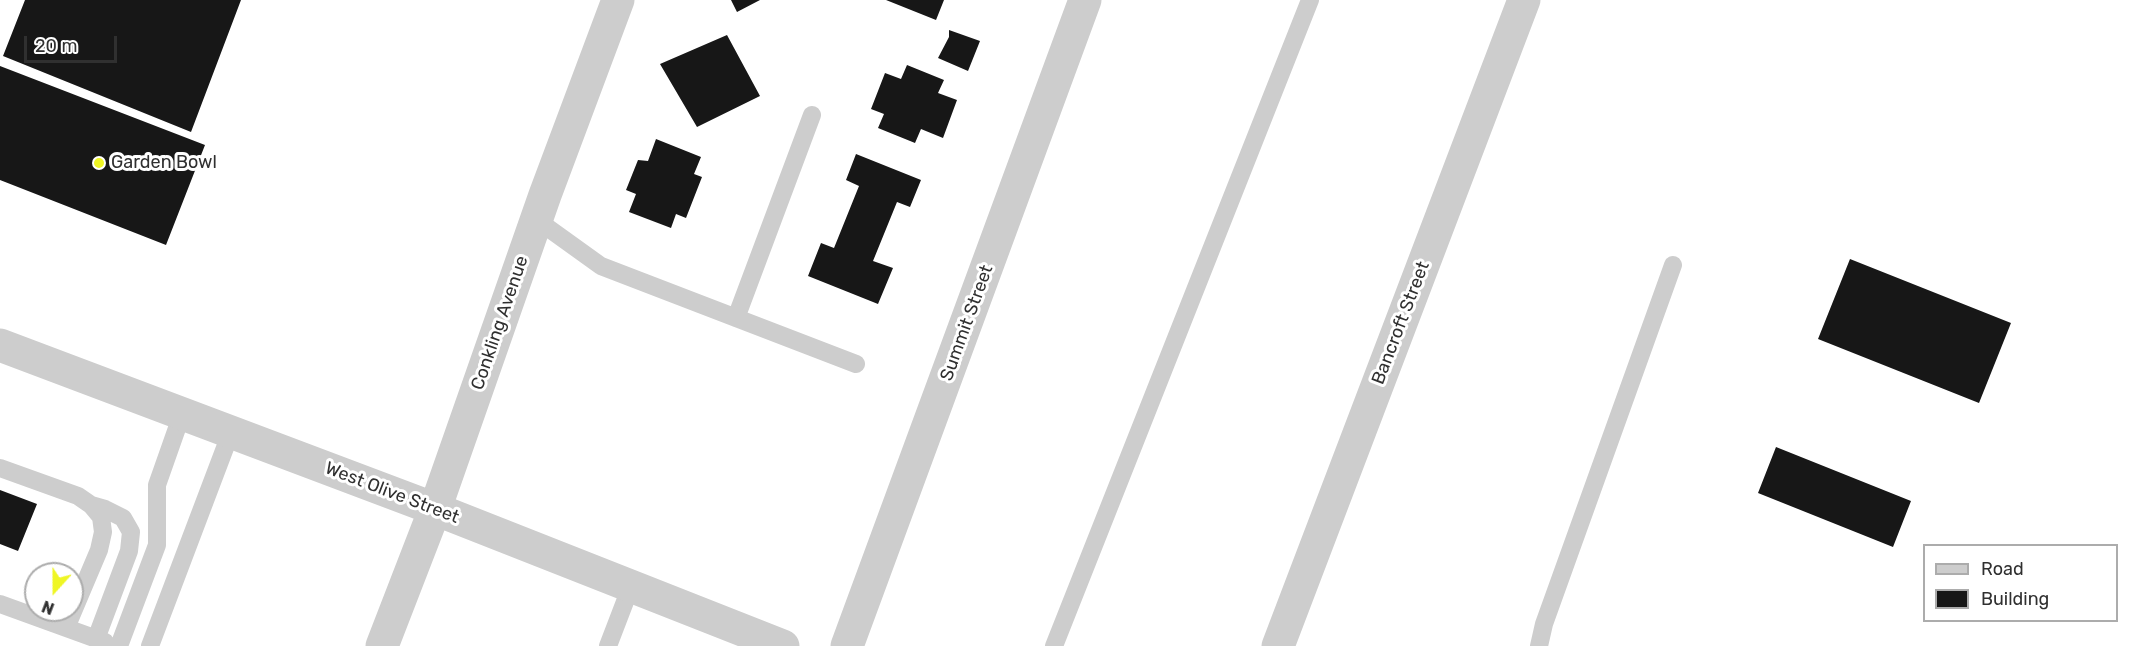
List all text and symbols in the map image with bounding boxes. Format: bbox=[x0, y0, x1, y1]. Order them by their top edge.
scale bar bbox=[27, 24, 120, 62]
text: 20 m bbox=[35, 35, 77, 57]
place label: Garden Bowl bbox=[111, 152, 217, 174]
marker: Garden Bowl bbox=[92, 156, 106, 170]
street label: Conkling Avenue bbox=[467, 253, 533, 393]
street label: Bancroft Street bbox=[1368, 258, 1434, 388]
street label: Summit Street bbox=[936, 262, 998, 384]
street label: West Olive Street bbox=[322, 458, 462, 528]
legend bbox=[1923, 544, 2118, 622]
text: Road bbox=[1981, 558, 2024, 580]
north arrow bbox=[24, 562, 84, 622]
text: Building bbox=[1981, 588, 2049, 610]
text: N bbox=[39, 596, 57, 618]

